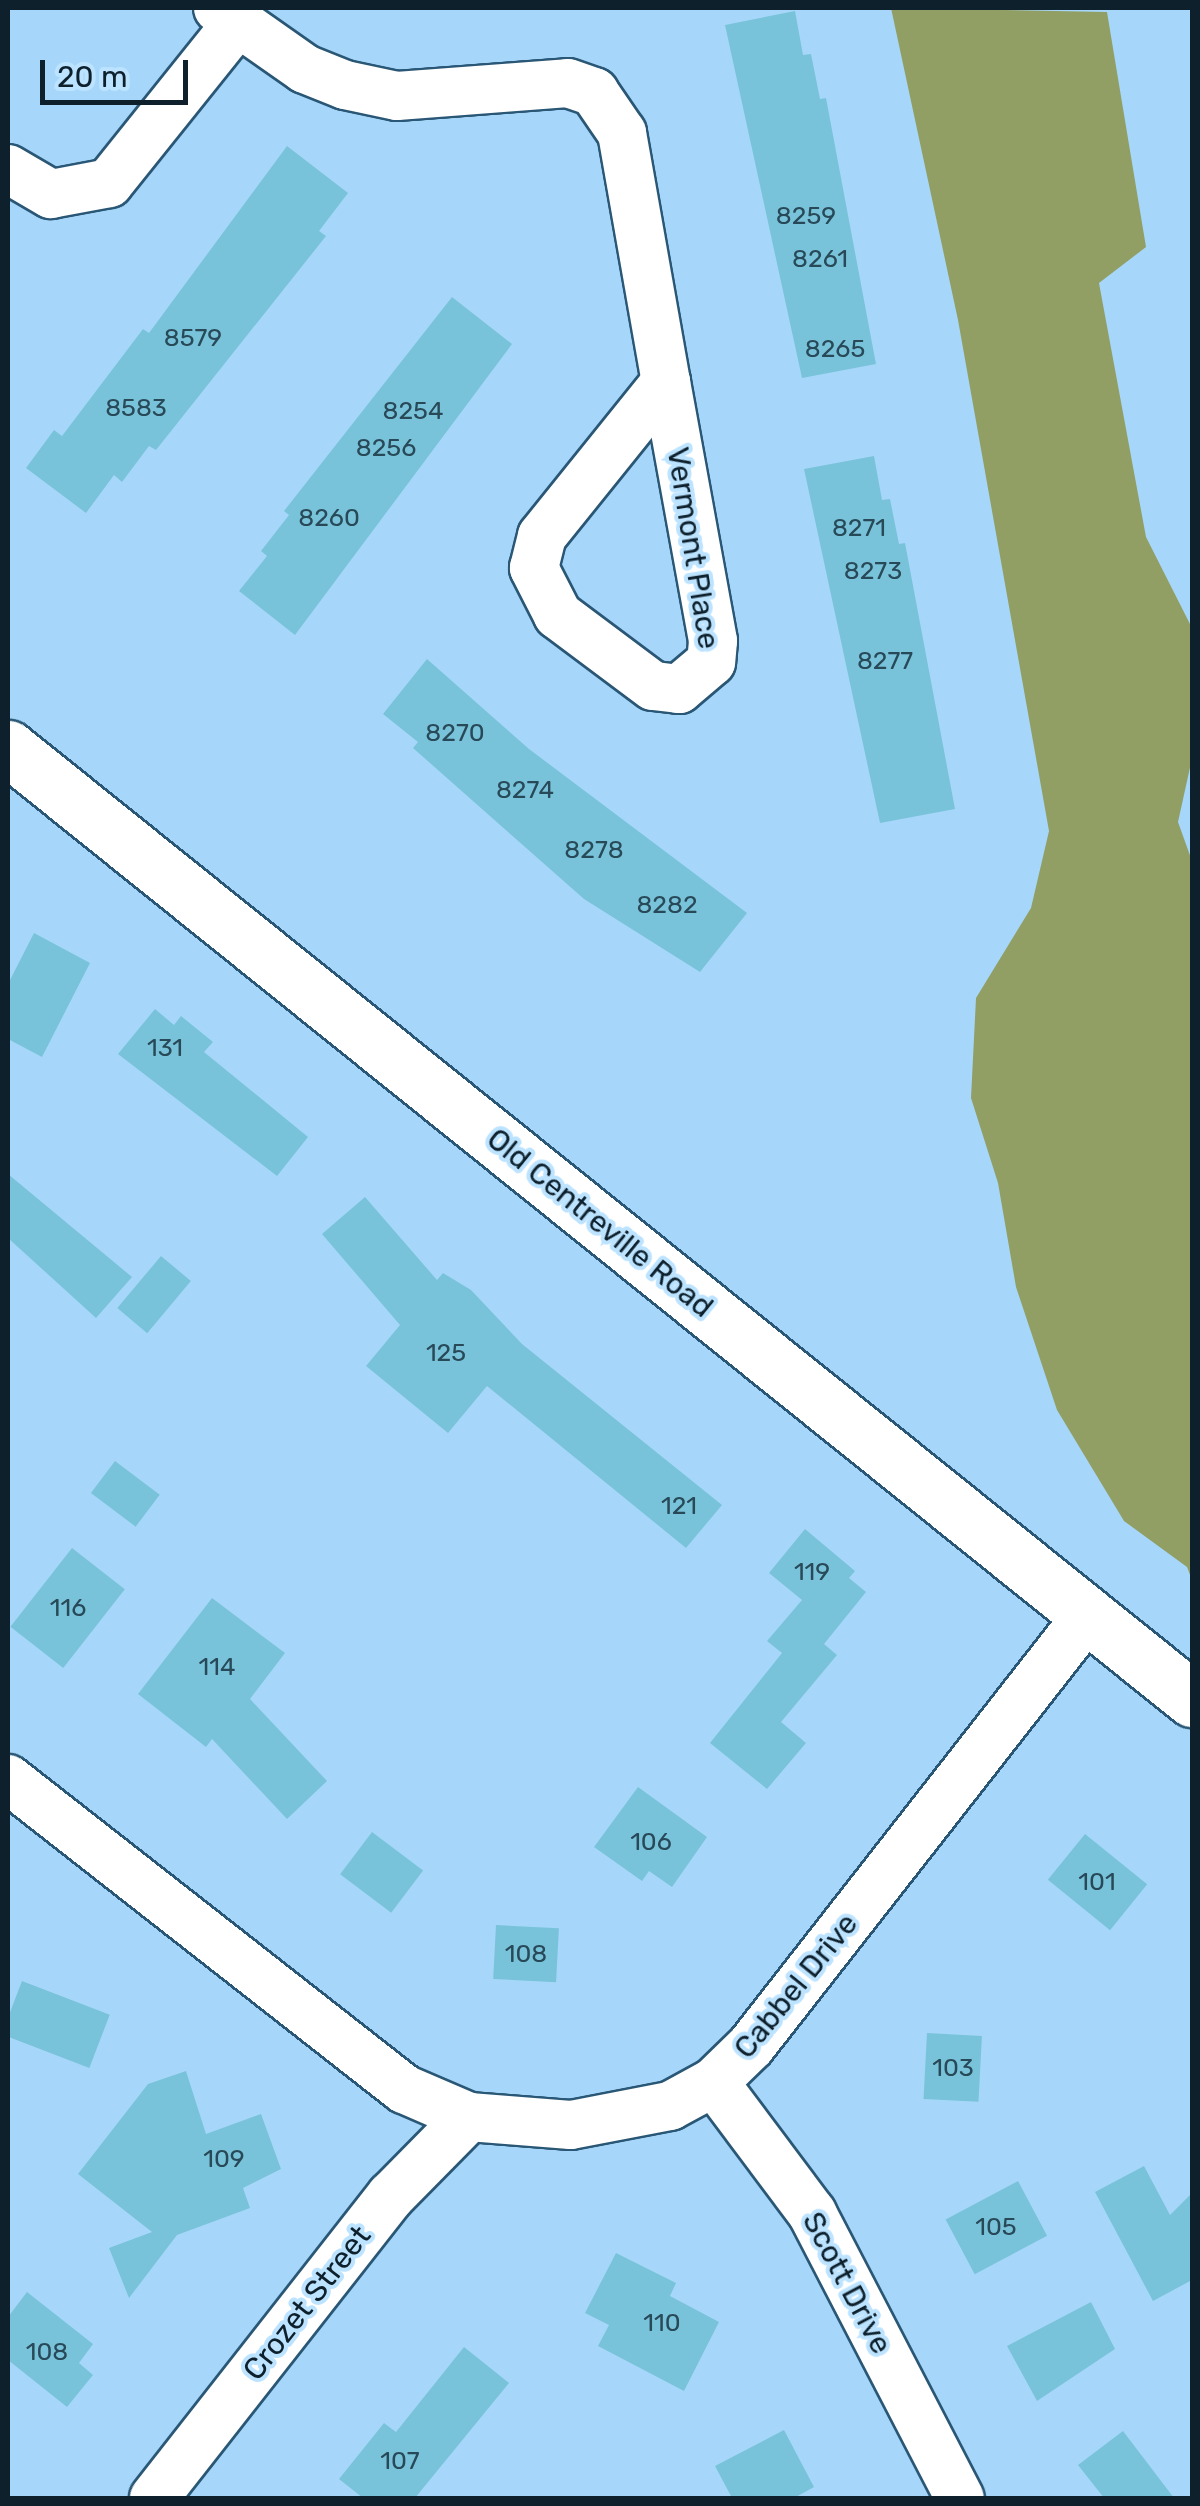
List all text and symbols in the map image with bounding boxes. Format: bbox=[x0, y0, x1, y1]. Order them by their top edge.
scale bar bbox=[45, 40, 192, 102]
text: 20 m bbox=[57, 59, 128, 95]
house number: 8259 bbox=[776, 201, 836, 231]
house number: 8261 bbox=[792, 244, 848, 274]
house number: 8579 bbox=[164, 323, 222, 353]
house number: 8265 bbox=[805, 334, 865, 364]
house number: 8583 bbox=[105, 393, 167, 423]
house number: 8254 bbox=[383, 396, 443, 426]
house number: 8256 bbox=[356, 433, 416, 463]
street label: Vermont Place bbox=[659, 445, 727, 651]
house number: 8260 bbox=[298, 503, 360, 533]
house number: 8271 bbox=[832, 513, 886, 543]
house number: 8273 bbox=[844, 556, 902, 586]
house number: 8277 bbox=[857, 646, 913, 676]
house number: 8270 bbox=[425, 718, 485, 748]
house number: 8274 bbox=[496, 775, 554, 805]
house number: 8278 bbox=[564, 835, 624, 865]
house number: 8282 bbox=[636, 890, 698, 920]
house number: 131 bbox=[147, 1033, 183, 1063]
street label: Old Centreville Road bbox=[480, 1121, 720, 1325]
house number: 125 bbox=[426, 1338, 466, 1368]
house number: 121 bbox=[661, 1491, 697, 1521]
house number: 119 bbox=[794, 1557, 830, 1587]
house number: 116 bbox=[50, 1593, 86, 1623]
house number: 114 bbox=[199, 1652, 235, 1682]
house number: 106 bbox=[630, 1827, 672, 1857]
house number: 101 bbox=[1078, 1867, 1116, 1897]
street label: Cabbel Drive bbox=[727, 1906, 865, 2066]
house number: 108 bbox=[505, 1939, 547, 1969]
house number: 103 bbox=[932, 2053, 974, 2083]
house number: 109 bbox=[203, 2144, 245, 2174]
street label: Scott Drive bbox=[795, 2206, 899, 2360]
house number: 105 bbox=[975, 2212, 1017, 2242]
street label: Crozet Street bbox=[236, 2219, 378, 2387]
house number: 110 bbox=[643, 2308, 681, 2338]
house number: 108 bbox=[26, 2337, 68, 2367]
house number: 107 bbox=[380, 2446, 420, 2476]

